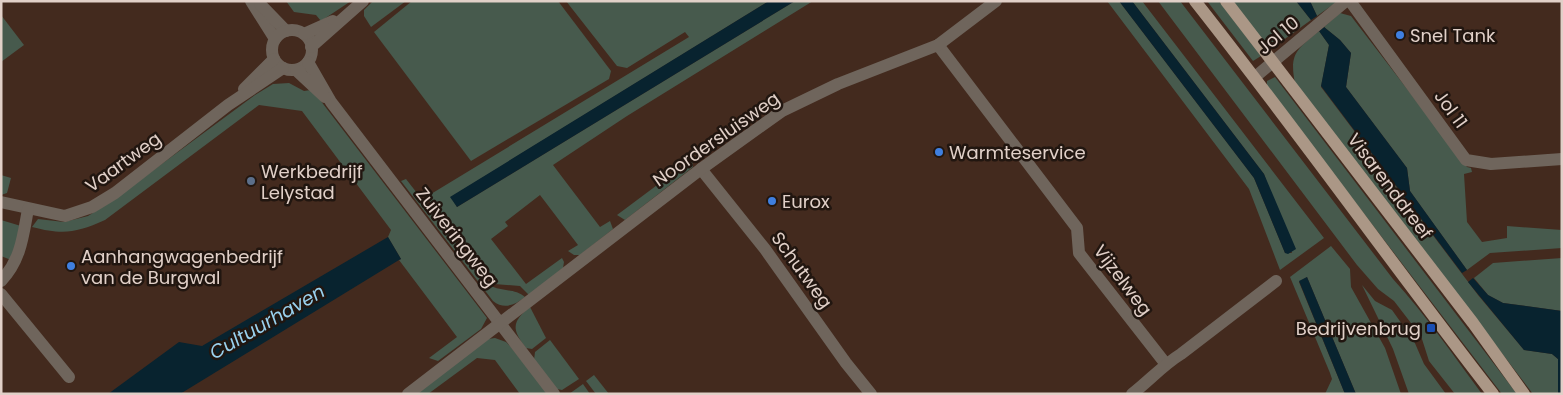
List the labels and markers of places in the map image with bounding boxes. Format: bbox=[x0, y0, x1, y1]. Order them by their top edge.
place label: Snel Tank bbox=[1410, 23, 1496, 48]
marker: Snel Tank bbox=[1394, 29, 1406, 41]
place label: Warmteservice bbox=[949, 140, 1086, 165]
marker: Warmteservice bbox=[933, 146, 945, 158]
place label: Werkbedrijf Lelystad bbox=[261, 159, 363, 205]
marker: Werkbedrijf Lelystad bbox=[245, 175, 257, 187]
place label: Eurox bbox=[782, 189, 830, 214]
marker: Eurox bbox=[766, 195, 778, 207]
place label: Aanhangwagenbedrijf van de Burgwal bbox=[81, 244, 283, 290]
marker: Aanhangwagenbedrijf van de Burgwal bbox=[65, 260, 77, 272]
place label: Bedrijvenbrug bbox=[1296, 316, 1421, 341]
marker: Bedrijvenbrug bbox=[1425, 322, 1437, 334]

